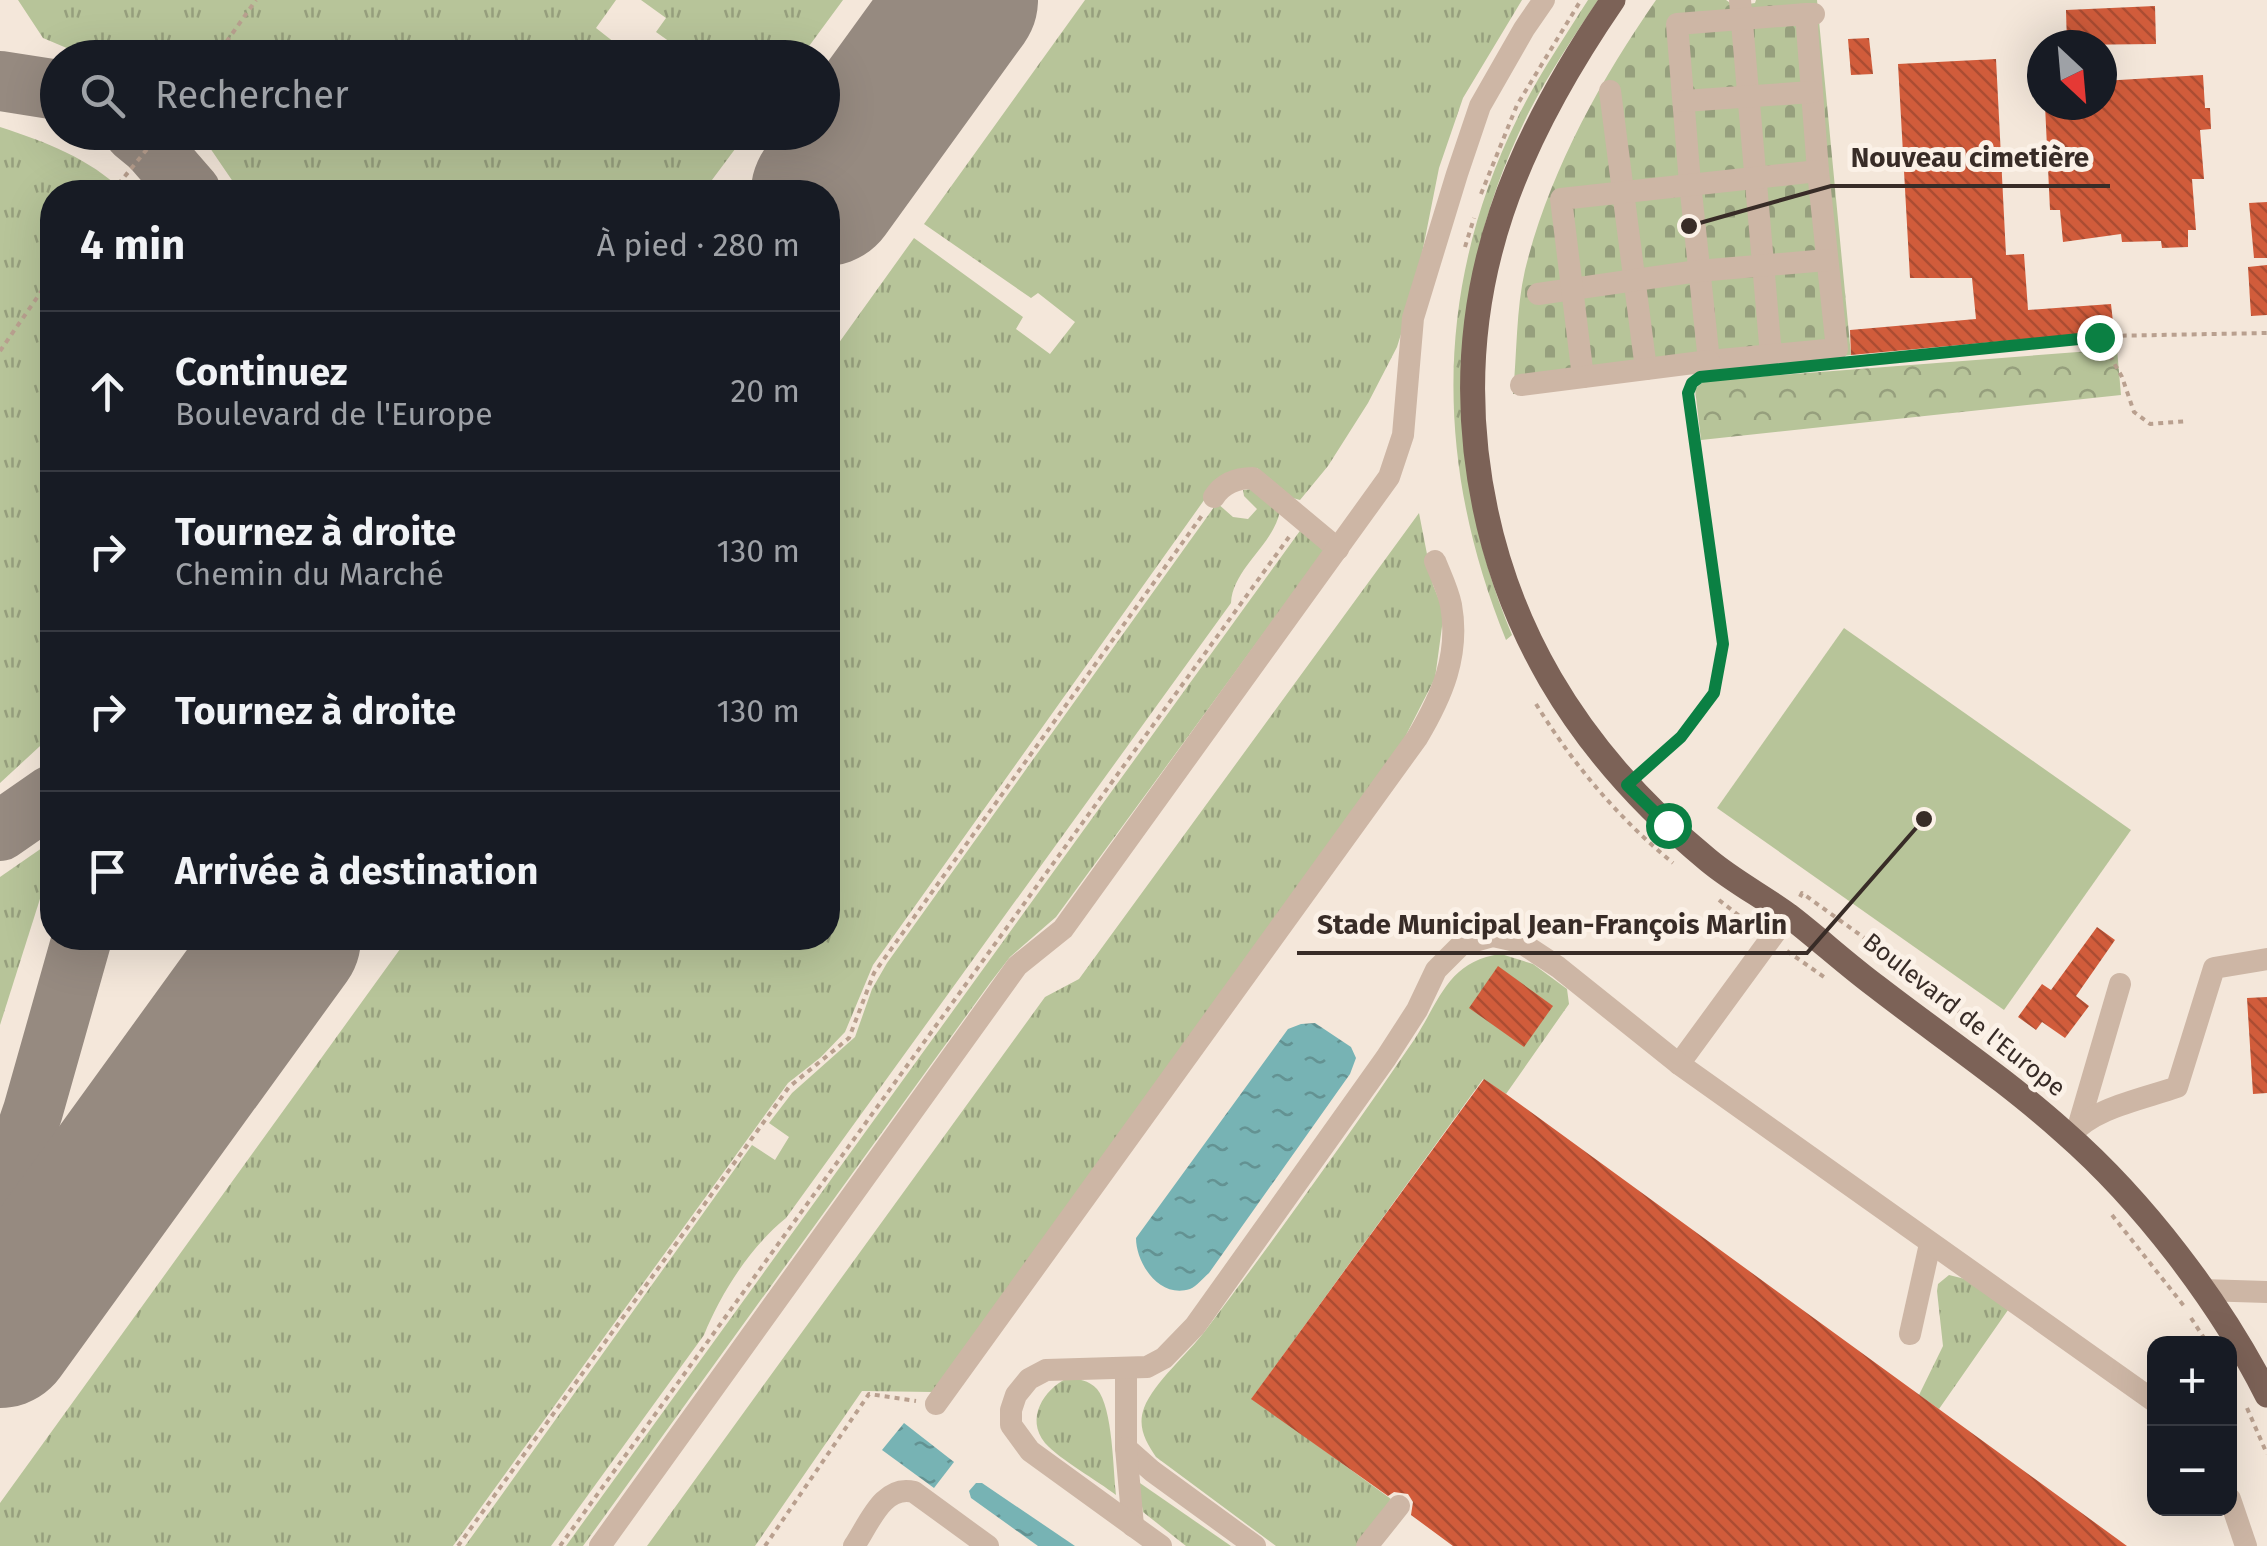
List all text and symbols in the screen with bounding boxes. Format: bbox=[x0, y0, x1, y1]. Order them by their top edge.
north arrow bbox=[2027, 30, 2117, 120]
search box bbox=[40, 40, 840, 150]
icon: search bbox=[75, 68, 130, 123]
text: Rechercher bbox=[155, 72, 349, 118]
callout: Nouveau cimetière bbox=[1831, 128, 2110, 186]
text: Nouveau cimetière bbox=[1851, 141, 2089, 174]
text: 4 min bbox=[80, 220, 185, 270]
text: À pied · 280 m bbox=[597, 226, 800, 264]
route end bbox=[2077, 315, 2123, 361]
text: Continuez bbox=[175, 349, 347, 395]
icon: ahead bbox=[80, 364, 135, 419]
text: 20 m bbox=[730, 372, 800, 410]
text: Boulevard de l'Europe bbox=[175, 395, 493, 433]
text: Tournez à droite bbox=[175, 509, 456, 555]
icon: right bbox=[80, 524, 135, 579]
text: 130 m bbox=[716, 532, 800, 570]
text: Chemin du Marché bbox=[175, 555, 444, 593]
icon: right bbox=[80, 684, 135, 739]
text: Tournez à droite bbox=[175, 688, 456, 734]
text: 130 m bbox=[716, 692, 800, 730]
route start bbox=[1646, 803, 1692, 849]
icon: arrive bbox=[80, 844, 135, 899]
text: Arrivée à destination bbox=[175, 848, 538, 894]
callout: Stade Municipal Jean-François Marlin bbox=[1297, 895, 1807, 953]
text: Stade Municipal Jean-François Marlin bbox=[1317, 908, 1787, 941]
street label: Boulevard de l'Europe bbox=[1857, 927, 2071, 1103]
map controls bbox=[2147, 1336, 2237, 1516]
button: + bbox=[2147, 1336, 2237, 1426]
button: − bbox=[2147, 1426, 2237, 1516]

